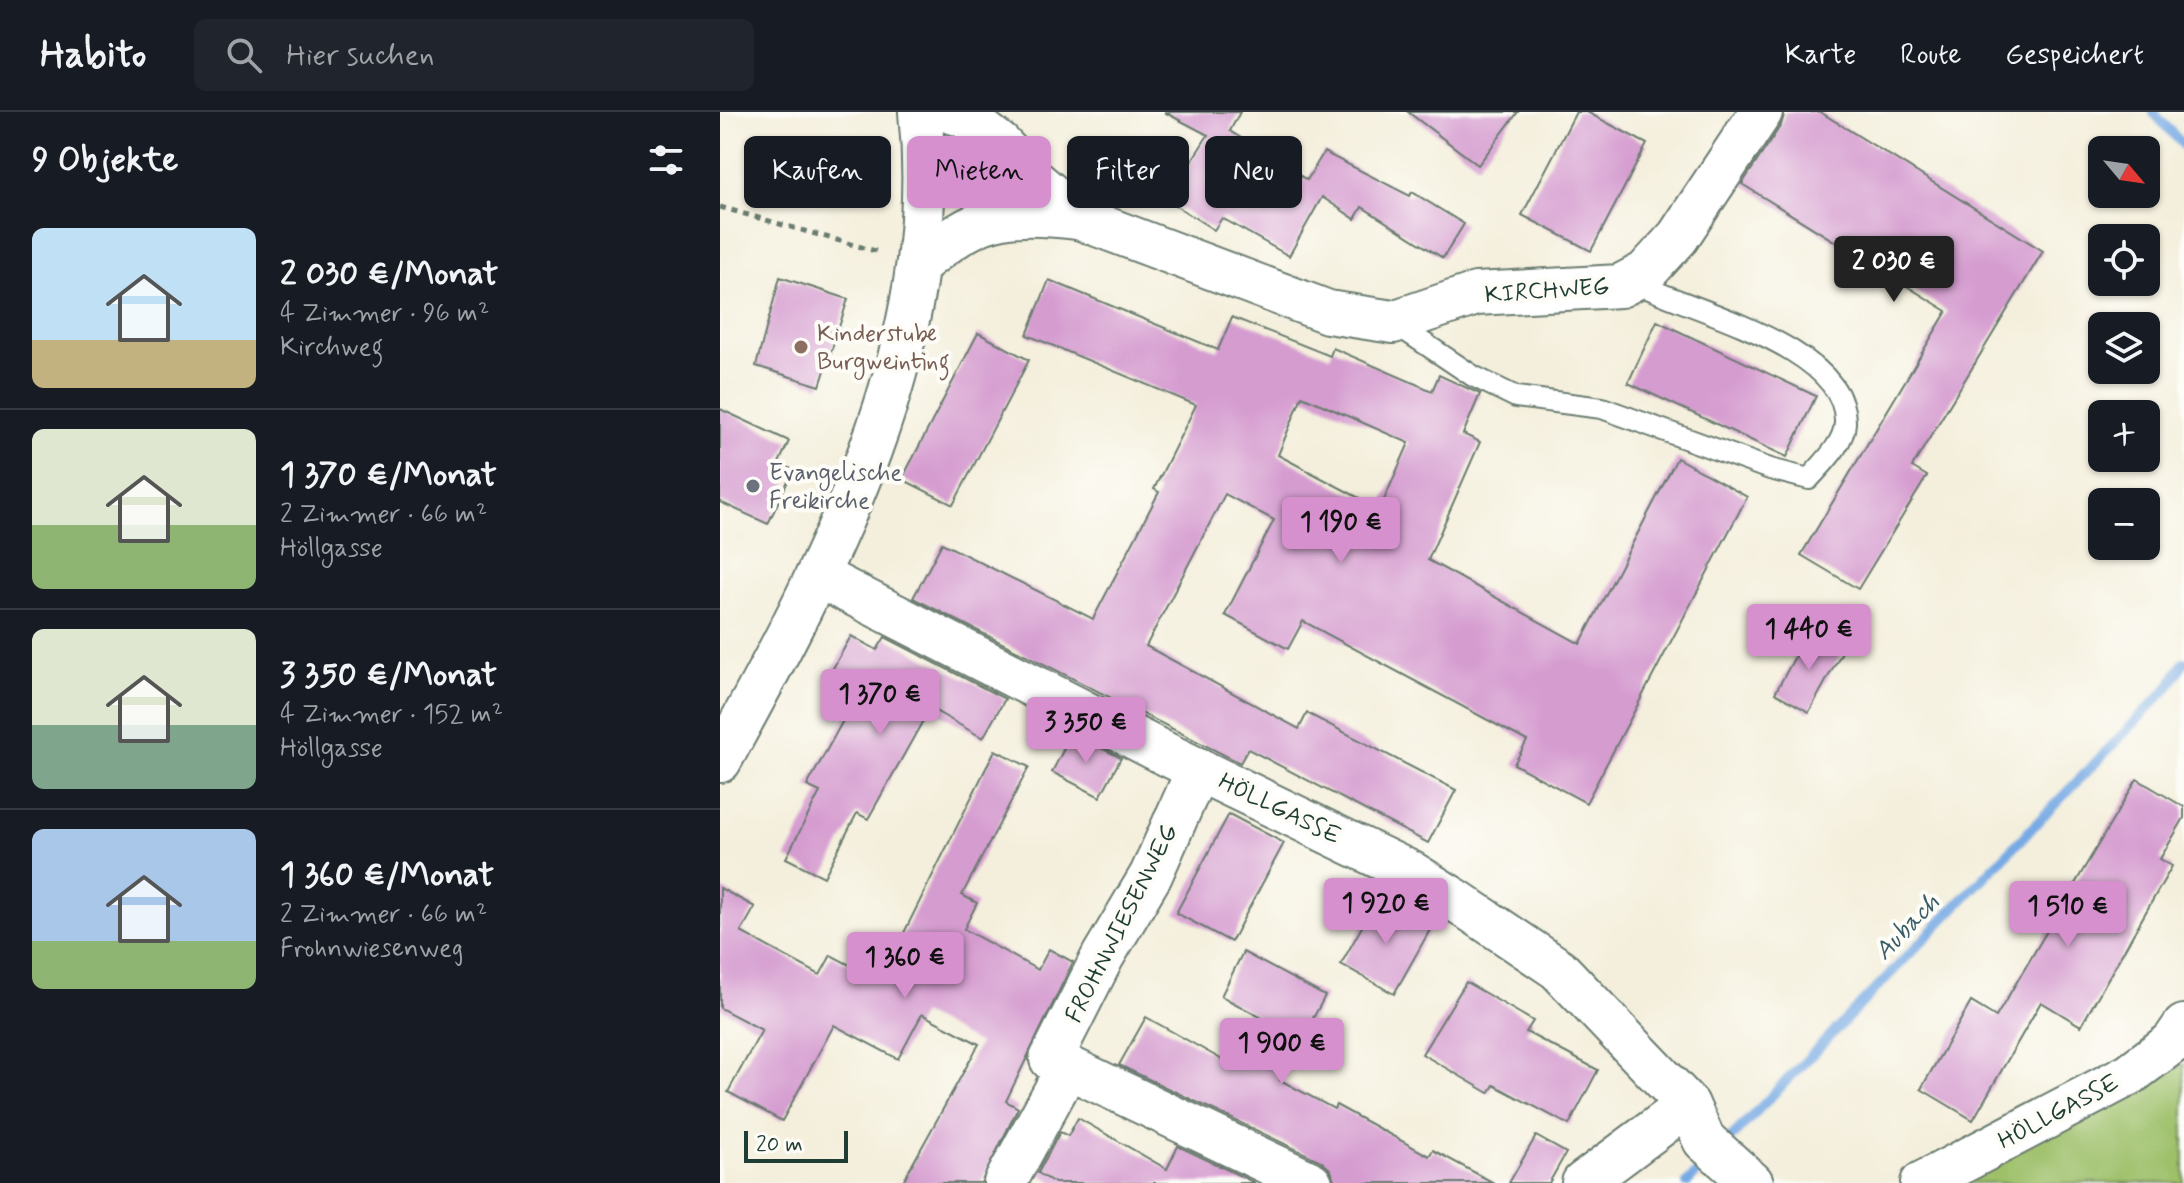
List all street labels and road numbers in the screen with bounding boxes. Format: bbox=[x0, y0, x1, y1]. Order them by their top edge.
street label: KIRCHWEG bbox=[1484, 272, 1610, 311]
street label: HÖLLGASSE bbox=[1213, 766, 1346, 852]
street label: FROHNWIESENWEG bbox=[1059, 819, 1186, 1028]
street label: HÖLLGASSE bbox=[1993, 1068, 2124, 1157]

